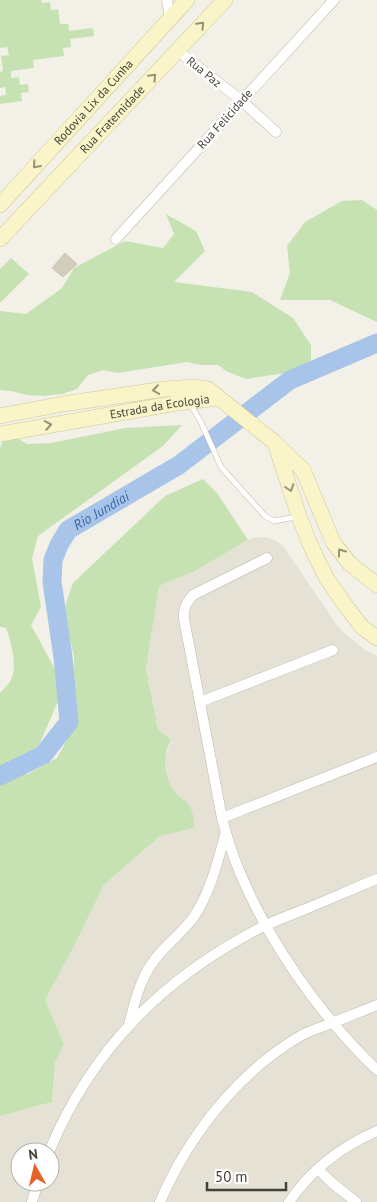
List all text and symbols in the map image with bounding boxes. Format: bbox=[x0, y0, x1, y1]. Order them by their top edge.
one-way arrow bbox=[195, 22, 204, 31]
street label: Rua Paz bbox=[184, 53, 225, 90]
street label: Rodovia Lix da Cunha bbox=[51, 56, 136, 148]
one-way arrow bbox=[147, 73, 156, 82]
street label: Rua Fraternidade bbox=[76, 82, 148, 156]
street label: Rua Felicidade bbox=[194, 86, 255, 152]
one-way arrow bbox=[33, 159, 42, 168]
one-way arrow bbox=[152, 385, 160, 395]
street label: Estrada da Ecologia bbox=[109, 391, 210, 422]
one-way arrow bbox=[44, 421, 52, 431]
one-way arrow bbox=[284, 484, 294, 492]
water label: Rio Jundiaí bbox=[70, 487, 133, 534]
one-way arrow bbox=[338, 549, 347, 558]
north arrow bbox=[10, 1142, 60, 1192]
text: N bbox=[27, 1145, 39, 1164]
scale bar bbox=[207, 1160, 286, 1192]
text: 50 m bbox=[215, 1167, 248, 1186]

